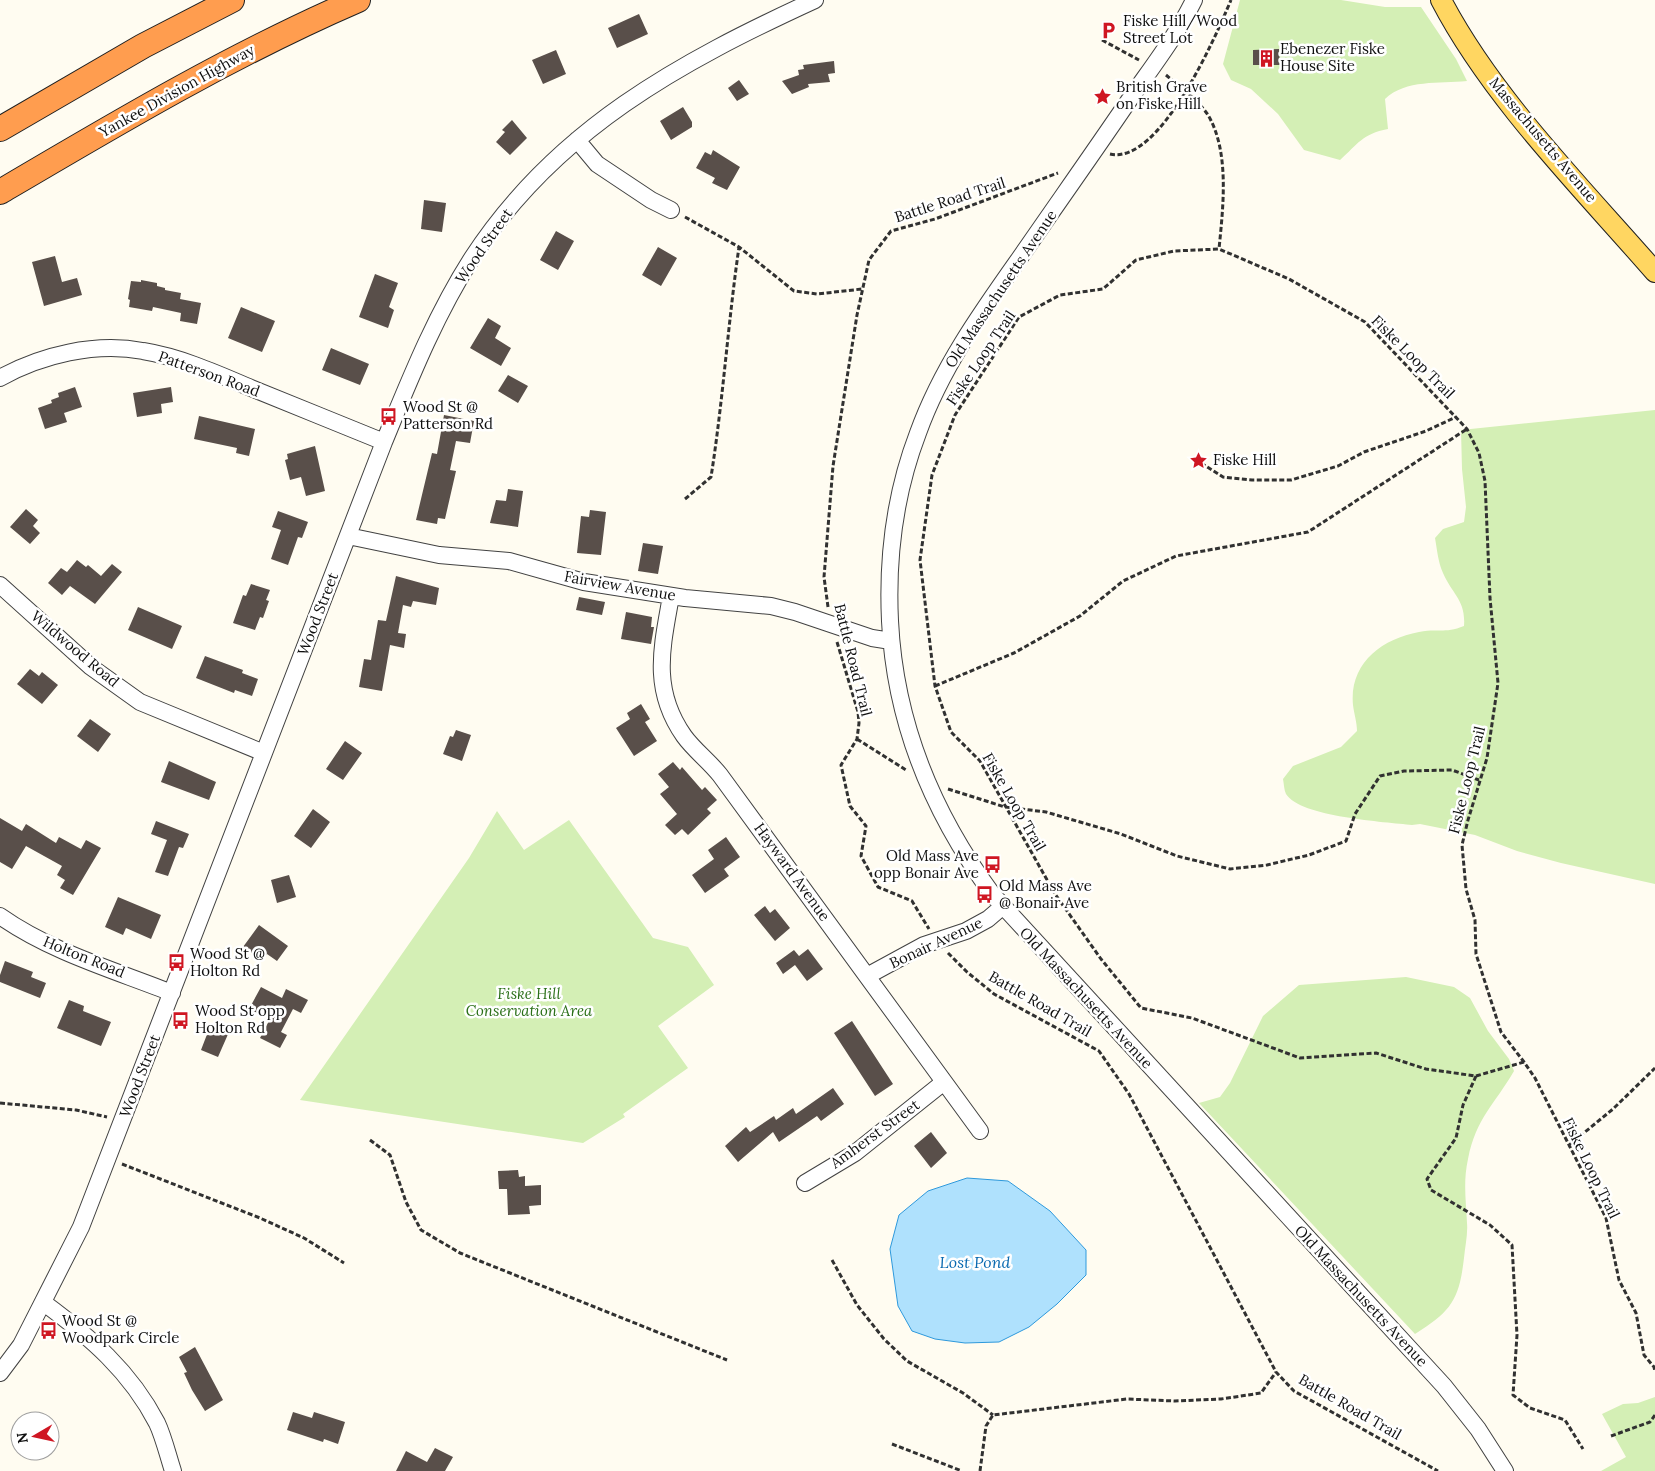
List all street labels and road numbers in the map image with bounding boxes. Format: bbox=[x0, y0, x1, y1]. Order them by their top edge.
street label: Yankee Division Highway bbox=[95, 40, 258, 142]
street label: Massachusetts Avenue bbox=[1485, 73, 1601, 206]
street label: Battle Road Trail bbox=[892, 173, 1008, 226]
street label: Wood Street bbox=[451, 204, 517, 287]
street label: Old Massachusetts Avenue bbox=[941, 206, 1061, 371]
street label: Fiske Loop Trail bbox=[942, 307, 1019, 409]
street label: Fiske Loop Trail bbox=[1368, 311, 1459, 402]
street label: Patterson Road bbox=[156, 346, 263, 401]
street label: Fairview Avenue bbox=[563, 566, 677, 605]
street label: Wood Street bbox=[293, 569, 342, 658]
street label: Battle Road Trail bbox=[830, 602, 877, 718]
street label: Wildwood Road bbox=[27, 606, 123, 691]
street label: Fiske Loop Trail bbox=[1444, 724, 1489, 836]
street label: Fiske Loop Trail bbox=[979, 749, 1050, 854]
street label: Hayward Avenue bbox=[750, 819, 834, 925]
street label: Bonair Avenue bbox=[886, 913, 985, 972]
street label: Old Massachusetts Avenue bbox=[1016, 923, 1157, 1072]
street label: Holton Road bbox=[40, 931, 128, 982]
street label: Battle Road Trail bbox=[986, 966, 1095, 1041]
street label: Wood Street bbox=[115, 1031, 164, 1120]
street label: Amherst Street bbox=[826, 1095, 923, 1173]
street label: Fiske Loop Trail bbox=[1559, 1114, 1624, 1221]
street label: Old Massachusetts Avenue bbox=[1291, 1221, 1432, 1370]
street label: Battle Road Trail bbox=[1296, 1369, 1405, 1444]

